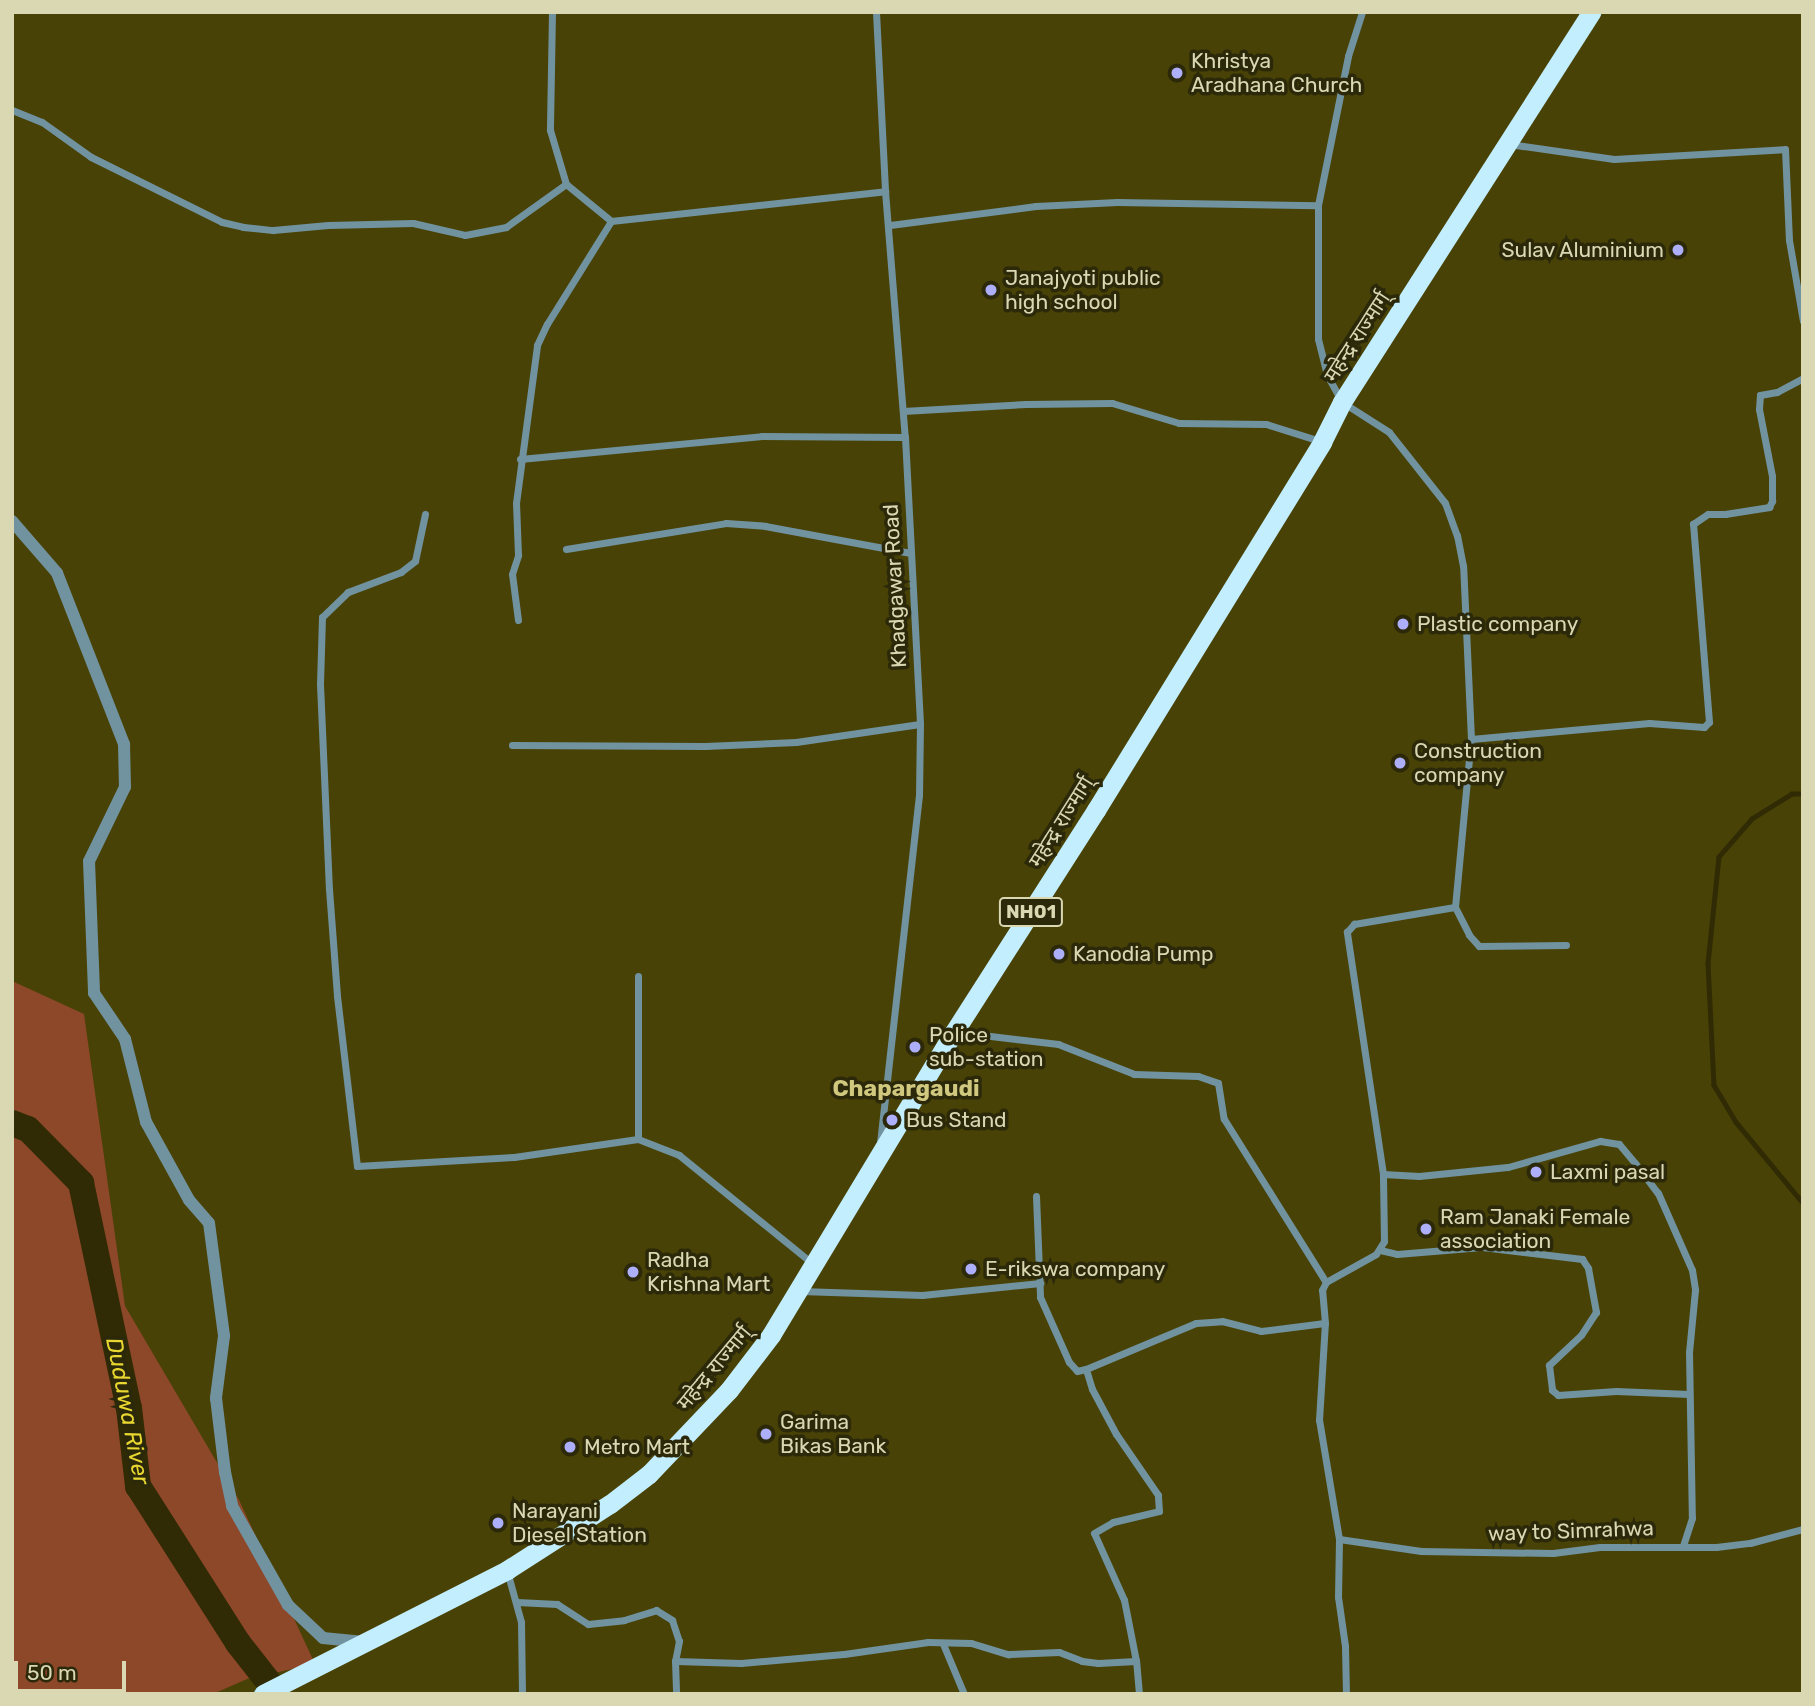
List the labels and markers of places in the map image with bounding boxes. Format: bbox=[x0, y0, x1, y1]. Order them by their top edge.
place label: Khristya Aradhana Church bbox=[1191, 48, 1362, 98]
marker: Khristya Aradhana Church bbox=[1169, 65, 1185, 81]
place label: Sulav Aluminium bbox=[1500, 237, 1664, 263]
marker: Sulav Aluminium bbox=[1670, 242, 1686, 258]
place label: Janajyoti public high school bbox=[1005, 265, 1161, 315]
marker: Janajyoti public high school bbox=[983, 282, 999, 298]
place label: Plastic company bbox=[1417, 611, 1578, 637]
marker: Plastic company bbox=[1395, 616, 1411, 632]
place label: Construction company bbox=[1414, 738, 1542, 788]
marker: Construction company bbox=[1392, 755, 1408, 771]
place label: Kanodia Pump bbox=[1073, 941, 1213, 967]
marker: Kanodia Pump bbox=[1051, 946, 1067, 962]
place label: Police sub-station bbox=[929, 1022, 1043, 1072]
marker: Police sub-station bbox=[907, 1039, 923, 1055]
place label: Bus Stand bbox=[906, 1107, 1007, 1133]
marker: Bus Stand bbox=[884, 1112, 900, 1128]
place label: Laxmi pasal bbox=[1550, 1159, 1665, 1185]
marker: Laxmi pasal bbox=[1528, 1164, 1544, 1180]
place label: Ram Janaki Female association bbox=[1440, 1204, 1630, 1254]
marker: Ram Janaki Female association bbox=[1418, 1221, 1434, 1237]
place label: Radha Krishna Mart bbox=[647, 1247, 770, 1297]
place label: E-rikswa company bbox=[985, 1256, 1165, 1282]
marker: E-rikswa company bbox=[963, 1261, 979, 1277]
marker: Radha Krishna Mart bbox=[625, 1264, 641, 1280]
place label: Garima Bikas Bank bbox=[780, 1409, 886, 1459]
marker: Garima Bikas Bank bbox=[758, 1426, 774, 1442]
place label: Metro Mart bbox=[584, 1434, 690, 1460]
marker: Metro Mart bbox=[562, 1439, 578, 1455]
place label: Narayani Diesel Station bbox=[512, 1498, 647, 1548]
marker: Narayani Diesel Station bbox=[490, 1515, 506, 1531]

